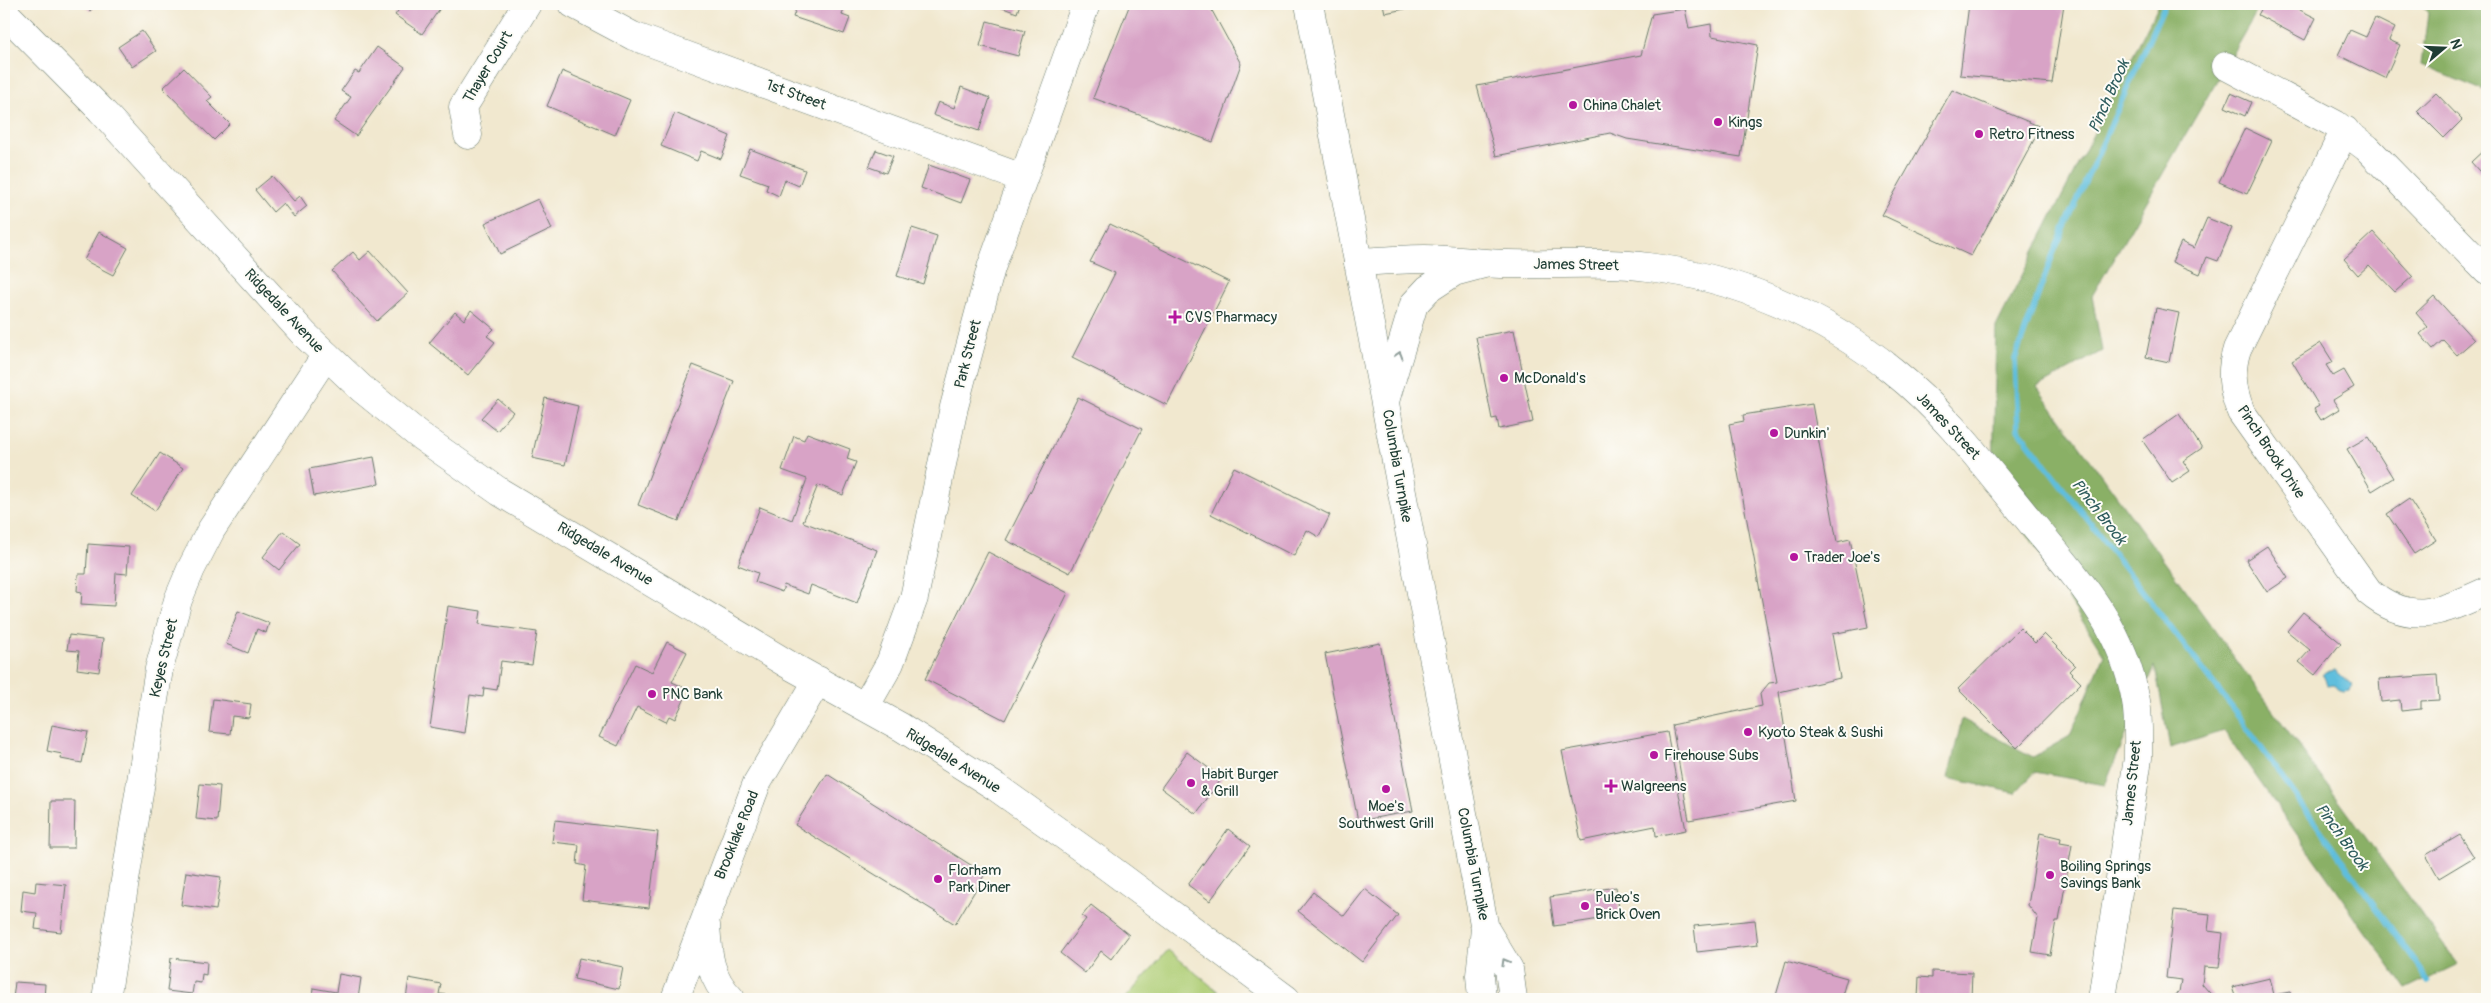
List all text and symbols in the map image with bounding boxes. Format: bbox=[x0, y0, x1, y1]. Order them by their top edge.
north arrow bbox=[2418, 22, 2468, 72]
street label: Thayer Court bbox=[459, 27, 517, 107]
text: N bbox=[2446, 37, 2465, 51]
water label: Pinch Brook bbox=[2084, 55, 2135, 136]
street label: 1st Street bbox=[763, 75, 830, 115]
place label: China Chalet bbox=[1583, 96, 1662, 115]
marker: China Chalet bbox=[1567, 99, 1579, 111]
place label: Kings bbox=[1728, 113, 1763, 132]
marker: Kings bbox=[1712, 116, 1724, 128]
place label: Retro Fitness bbox=[1989, 125, 2075, 144]
marker: Retro Fitness bbox=[1973, 128, 1985, 140]
street label: James Street bbox=[1533, 255, 1620, 275]
street label: Ridgedale Avenue bbox=[240, 265, 328, 357]
place label: CVS Pharmacy bbox=[1185, 308, 1278, 327]
marker: CVS Pharmacy bbox=[1169, 311, 1181, 323]
street label: Park Street bbox=[950, 317, 986, 390]
one-way arrow bbox=[1393, 351, 1403, 359]
place label: McDonald's bbox=[1514, 369, 1586, 388]
marker: McDonald's bbox=[1498, 372, 1510, 384]
street label: James Street bbox=[1912, 388, 1985, 464]
street label: Pinch Brook Drive bbox=[2233, 402, 2310, 503]
street label: Columbia Turnpike bbox=[1378, 408, 1416, 524]
place label: Dunkin' bbox=[1784, 424, 1829, 443]
marker: Dunkin' bbox=[1768, 427, 1780, 439]
water label: Pinch Brook bbox=[2067, 475, 2132, 550]
street label: Ridgedale Avenue bbox=[554, 518, 657, 590]
place label: Trader Joe's bbox=[1804, 548, 1880, 567]
marker: Trader Joe's bbox=[1788, 551, 1800, 563]
street label: Keyes Street bbox=[146, 616, 183, 699]
place label: PNC Bank bbox=[662, 685, 723, 704]
marker: PNC Bank bbox=[646, 688, 658, 700]
place label: Kyoto Steak & Sushi bbox=[1758, 723, 1883, 742]
street label: Ridgedale Avenue bbox=[902, 724, 1004, 798]
marker: Kyoto Steak & Sushi bbox=[1742, 726, 1754, 738]
street label: James Street bbox=[2118, 739, 2146, 827]
place label: Firehouse Subs bbox=[1664, 746, 1759, 765]
marker: Firehouse Subs bbox=[1648, 749, 1660, 761]
place label: Habit Burger & Grill bbox=[1201, 765, 1279, 801]
marker: Habit Burger & Grill bbox=[1185, 777, 1197, 789]
place label: Walgreens bbox=[1621, 777, 1687, 796]
marker: Walgreens bbox=[1605, 780, 1617, 792]
marker: Moe's Southwest Grill bbox=[1380, 783, 1392, 795]
street label: Brooklake Road bbox=[711, 788, 763, 882]
place label: Moe's Southwest Grill bbox=[1338, 797, 1434, 833]
water label: Pinch Brook bbox=[2311, 800, 2374, 875]
street label: Columbia Turnpike bbox=[1453, 806, 1493, 922]
place label: Boiling Springs Savings Bank bbox=[2060, 857, 2151, 893]
place label: Florham Park Diner bbox=[948, 861, 1011, 897]
marker: Boiling Springs Savings Bank bbox=[2044, 869, 2056, 881]
marker: Florham Park Diner bbox=[932, 873, 944, 885]
place label: Puleo's Brick Oven bbox=[1595, 888, 1661, 924]
marker: Puleo's Brick Oven bbox=[1579, 900, 1591, 912]
one-way arrow bbox=[1501, 958, 1511, 967]

